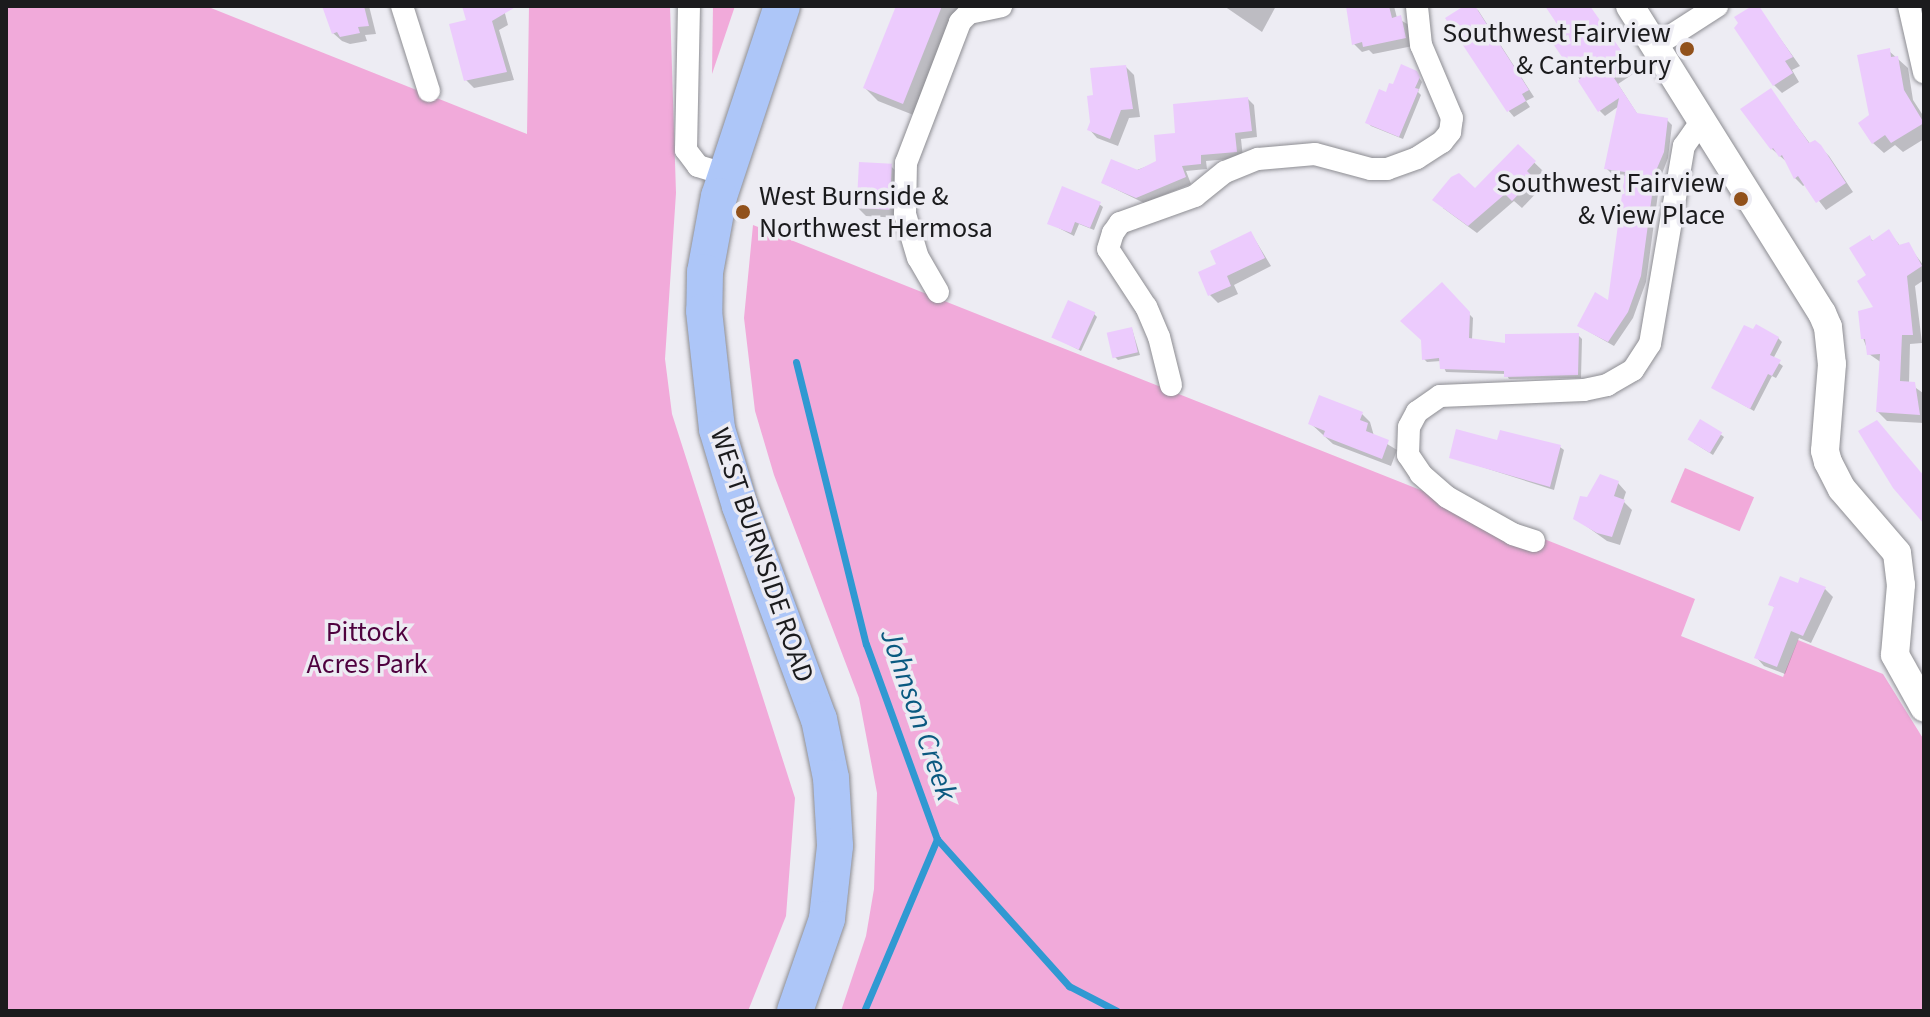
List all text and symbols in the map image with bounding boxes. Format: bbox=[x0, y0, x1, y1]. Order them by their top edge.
place label: Southwest Fairview & Canterbury bbox=[1442, 16, 1671, 82]
marker: Southwest Fairview & Canterbury bbox=[1678, 40, 1696, 58]
place label: Southwest Fairview & View Place bbox=[1496, 166, 1725, 232]
place label: West Burnside & Northwest Hermosa bbox=[759, 179, 993, 245]
marker: Southwest Fairview & View Place bbox=[1732, 190, 1750, 208]
marker: West Burnside & Northwest Hermosa bbox=[734, 203, 752, 221]
street label: WEST BURNSIDE ROAD bbox=[703, 423, 821, 687]
park label: Pittock Acres Park bbox=[307, 615, 427, 681]
water label: Johnson Creek bbox=[872, 624, 964, 806]

